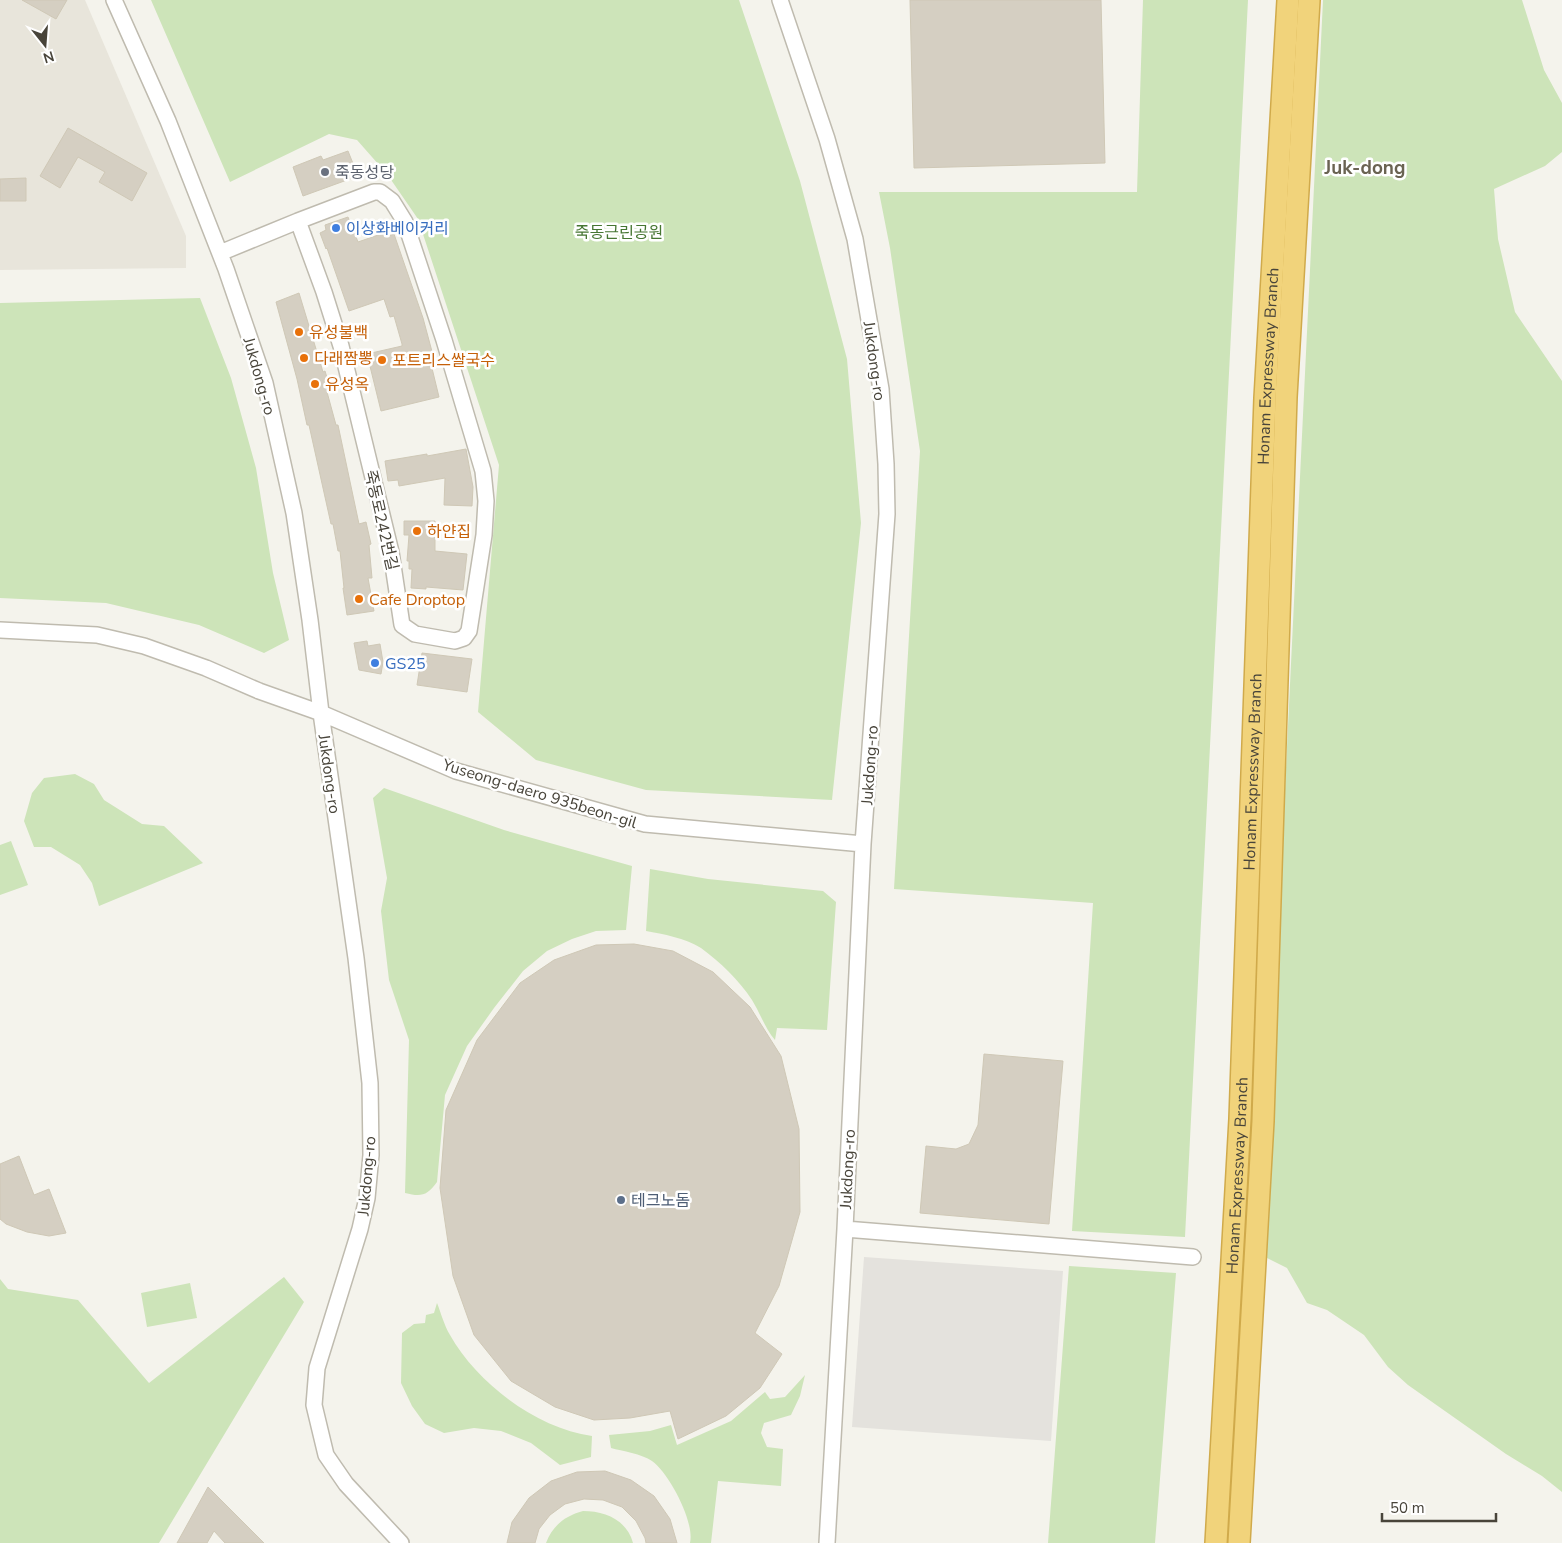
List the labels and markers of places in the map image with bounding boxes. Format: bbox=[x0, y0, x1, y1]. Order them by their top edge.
place label: 죽동성당 bbox=[335, 162, 394, 184]
marker: 죽동성당 bbox=[319, 166, 331, 178]
place label: 이상화베이커리 bbox=[346, 218, 449, 240]
marker: 이상화베이커리 bbox=[330, 222, 342, 234]
place label: 유성불백 bbox=[309, 322, 368, 344]
marker: 유성불백 bbox=[293, 326, 305, 338]
place label: 다래짬뽕 bbox=[314, 348, 373, 370]
place label: 포트리스쌀국수 bbox=[392, 350, 495, 372]
marker: 다래짬뽕 bbox=[298, 352, 310, 364]
marker: 포트리스쌀국수 bbox=[376, 354, 388, 366]
place label: 유성옥 bbox=[325, 374, 369, 396]
marker: 유성옥 bbox=[309, 378, 321, 390]
place label: 하얀집 bbox=[427, 521, 471, 543]
marker: 하얀집 bbox=[411, 525, 423, 537]
place label: Cafe Droptop bbox=[369, 589, 465, 611]
marker: Cafe Droptop bbox=[353, 593, 365, 605]
place label: GS25 bbox=[385, 653, 426, 675]
marker: GS25 bbox=[369, 657, 381, 669]
place label: 테크노돔 bbox=[631, 1190, 690, 1212]
marker: 테크노돔 bbox=[615, 1194, 627, 1206]

